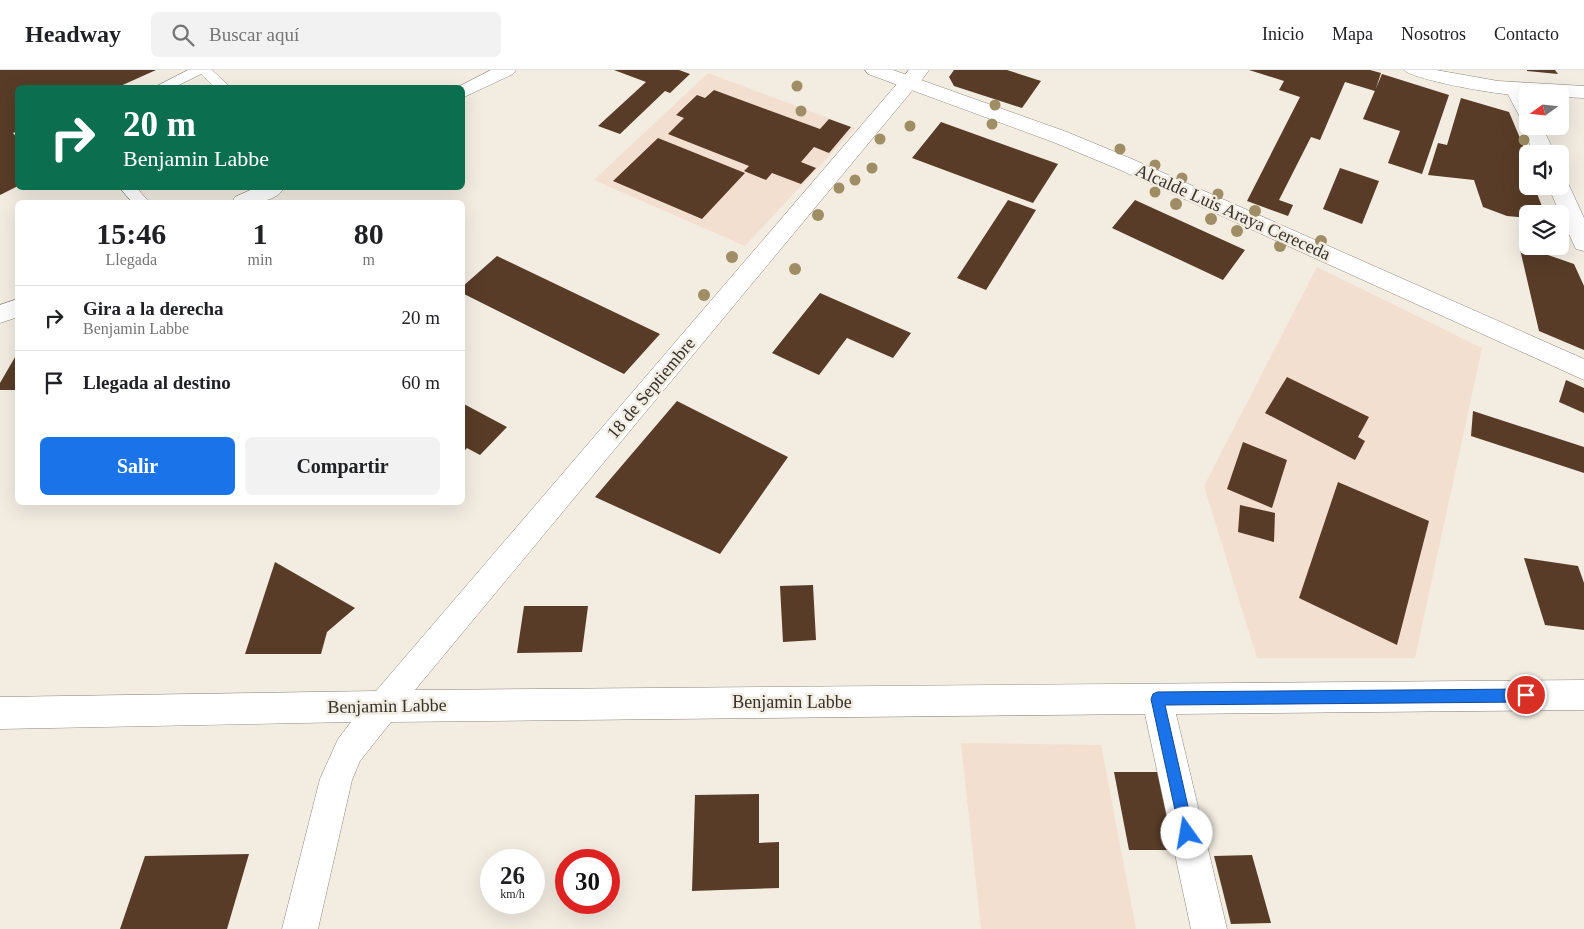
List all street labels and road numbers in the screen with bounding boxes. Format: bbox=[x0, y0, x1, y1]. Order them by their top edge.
street label: Alcalde Luis Araya Cereceda bbox=[1132, 160, 1334, 264]
street label: 18 de Septiembre bbox=[603, 333, 699, 443]
street label: Benjamin Labbe bbox=[732, 692, 852, 712]
street label: Benjamin Labbe bbox=[327, 695, 447, 717]

